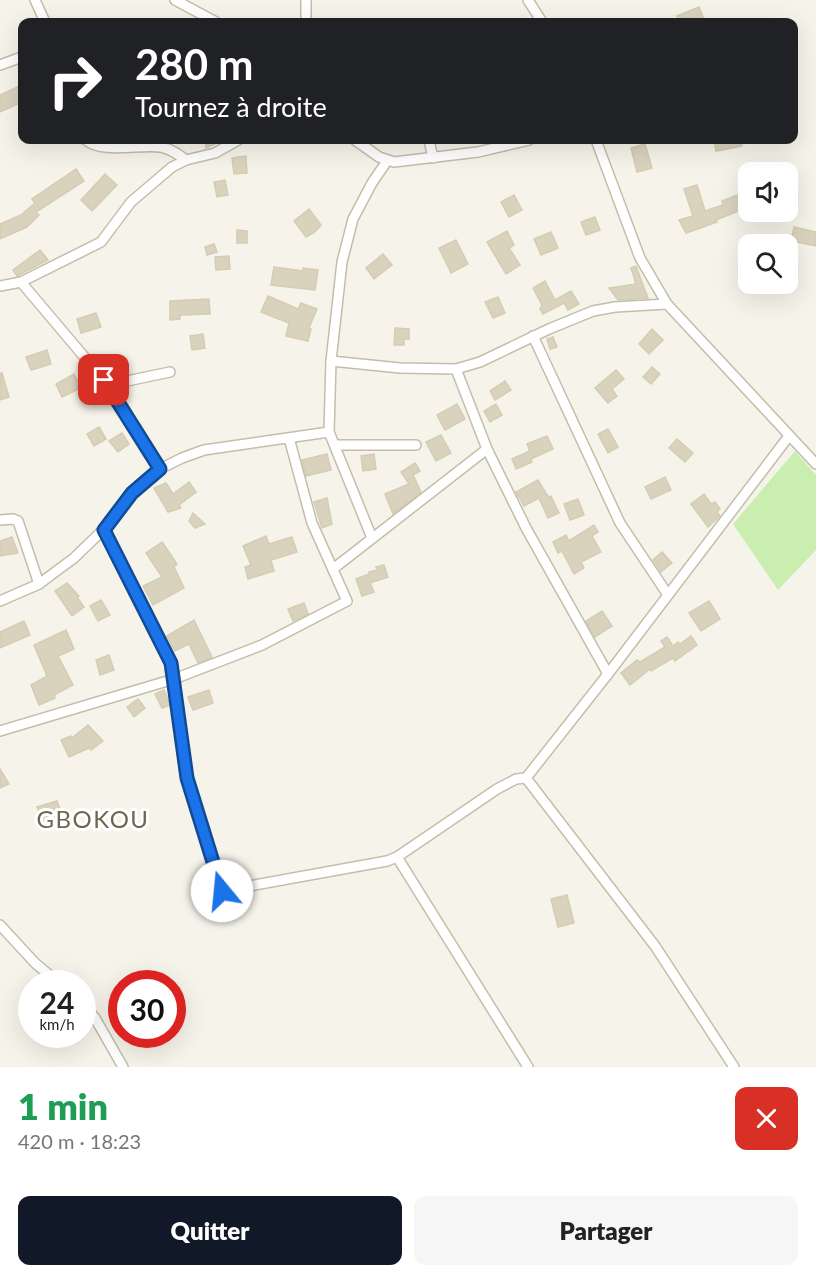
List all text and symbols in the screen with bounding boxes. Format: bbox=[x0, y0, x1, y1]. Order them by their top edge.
text: 280 m bbox=[135, 39, 253, 89]
icon: right bbox=[36, 42, 114, 120]
text: Tournez à droite bbox=[135, 90, 327, 123]
map controls bbox=[738, 162, 798, 294]
button: sound bbox=[738, 162, 798, 222]
button: search bbox=[738, 234, 798, 294]
pin bbox=[78, 354, 129, 405]
icon: arrive bbox=[87, 363, 120, 396]
district label: GBOKOU bbox=[37, 804, 150, 833]
position arrow bbox=[190, 859, 254, 923]
speed limit sign: 30 bbox=[108, 970, 186, 1048]
text: 24 bbox=[40, 984, 74, 1020]
text: km/h bbox=[39, 1015, 75, 1033]
text: 1 min bbox=[18, 1084, 108, 1128]
button: close bbox=[735, 1087, 798, 1150]
text: 420 m · 18:23 bbox=[18, 1129, 141, 1153]
button: Quitter bbox=[18, 1196, 402, 1265]
button: Partager bbox=[414, 1196, 798, 1265]

